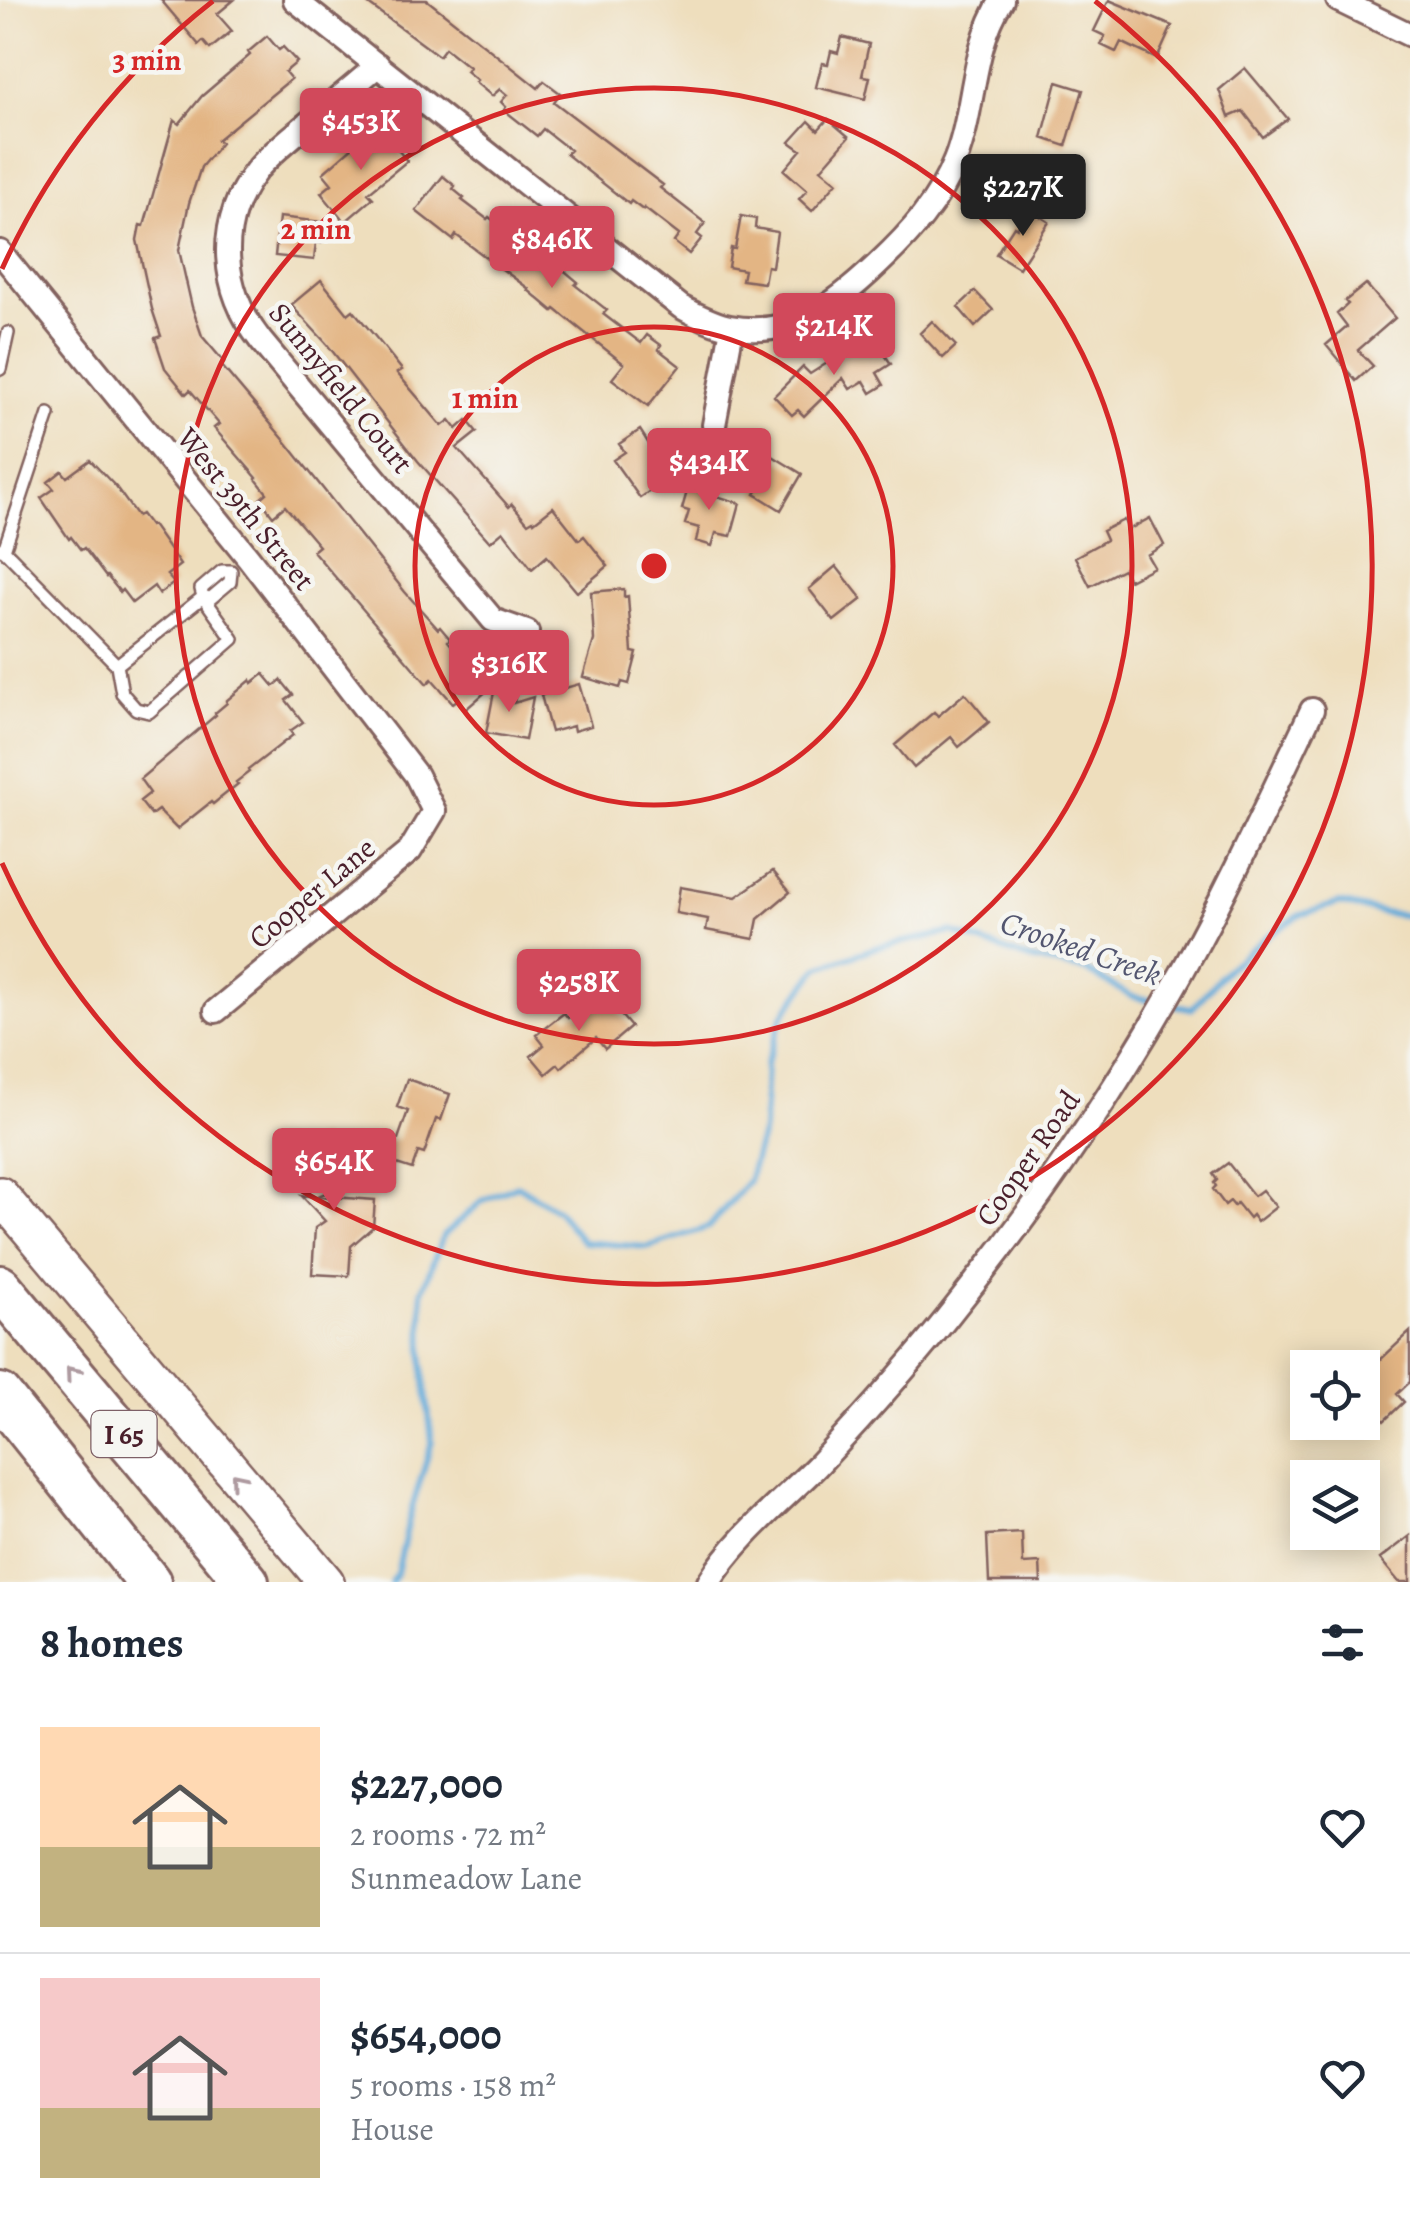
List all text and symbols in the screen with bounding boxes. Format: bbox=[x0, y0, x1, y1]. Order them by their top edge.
text: 3 min bbox=[113, 40, 182, 80]
pin: $453K bbox=[291, 88, 431, 173]
text: $453K bbox=[322, 98, 400, 142]
pin: $227K bbox=[953, 154, 1093, 239]
text: $227K bbox=[983, 164, 1063, 208]
pin: $846K bbox=[482, 206, 622, 291]
text: 2 min bbox=[281, 209, 351, 249]
text: $846K bbox=[511, 216, 593, 260]
pin: $214K bbox=[764, 293, 904, 378]
street label: Sunnyfield Court bbox=[260, 294, 422, 482]
text: $214K bbox=[795, 303, 873, 347]
text: 1 min bbox=[452, 378, 518, 418]
street label: West 39th Street bbox=[167, 418, 324, 599]
pin: $434K bbox=[639, 428, 779, 513]
text: $434K bbox=[669, 438, 749, 482]
centre of rings bbox=[636, 548, 672, 584]
pin: $316K bbox=[439, 630, 579, 715]
text: $316K bbox=[471, 640, 547, 684]
street label: Cooper Lane bbox=[240, 828, 384, 958]
water label: Crooked Creek bbox=[995, 900, 1167, 996]
pin: $258K bbox=[509, 949, 649, 1034]
text: $258K bbox=[539, 959, 619, 1003]
street label: Cooper Road bbox=[967, 1081, 1090, 1234]
pin: $654K bbox=[264, 1128, 404, 1213]
text: $654K bbox=[294, 1138, 374, 1182]
map controls bbox=[1290, 1350, 1380, 1550]
button: locate bbox=[1290, 1350, 1380, 1440]
one-way arrow bbox=[66, 1366, 84, 1384]
road number: I 65 bbox=[92, 1411, 156, 1457]
button: layers bbox=[1290, 1460, 1380, 1550]
one-way arrow bbox=[231, 1472, 249, 1490]
text: 8 homes bbox=[40, 1614, 184, 1671]
icon: filters bbox=[1315, 1615, 1370, 1670]
text: $227,000 bbox=[350, 1755, 503, 1812]
icon: home bbox=[120, 1767, 240, 1887]
icon: heart bbox=[1315, 1800, 1370, 1855]
text: 2 rooms · 72 m² bbox=[350, 1812, 546, 1856]
text: Sunmeadow Lane bbox=[350, 1856, 582, 1900]
text: $654,000 bbox=[350, 2006, 502, 2063]
icon: home bbox=[120, 2018, 240, 2138]
icon: heart bbox=[1315, 2051, 1370, 2106]
text: 5 rooms · 158 m² bbox=[350, 2063, 556, 2107]
text: House bbox=[350, 2107, 434, 2151]

